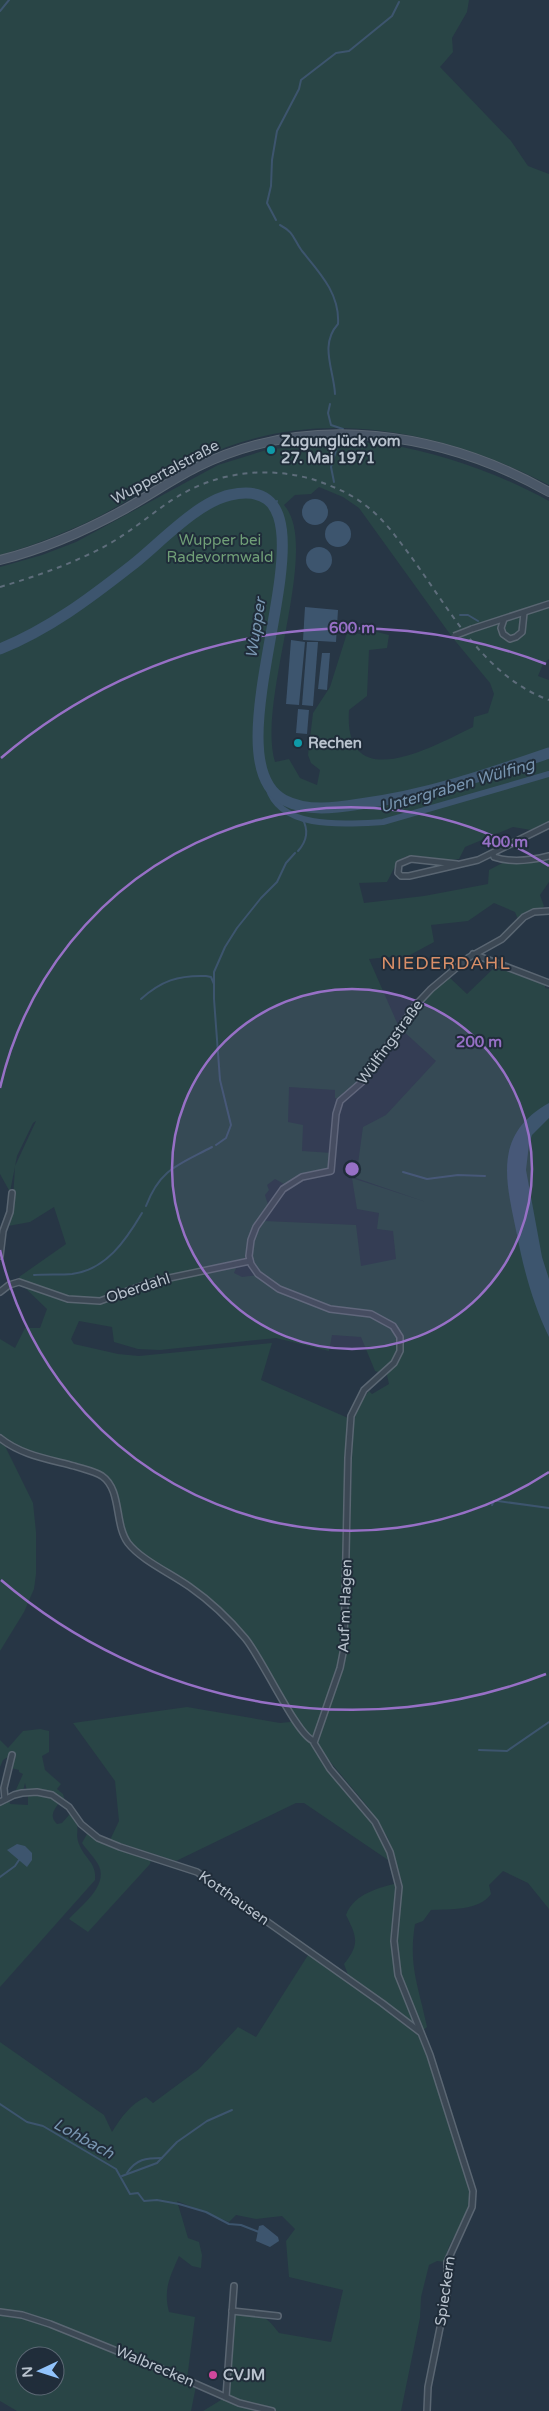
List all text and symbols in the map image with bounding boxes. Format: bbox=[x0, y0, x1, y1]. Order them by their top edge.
place label: Zugunglück vom 27. Mai 1971 bbox=[281, 432, 401, 467]
street label: Wuppertalstraße bbox=[108, 436, 222, 508]
marker: Zugunglück vom 27. Mai 1971 bbox=[265, 444, 277, 456]
park label: Wupper bei Radevormwald bbox=[167, 531, 273, 566]
water label: Wupper bbox=[241, 595, 271, 660]
text: 600 m bbox=[329, 619, 375, 637]
place label: Rechen bbox=[308, 734, 362, 752]
marker: Rechen bbox=[292, 737, 304, 749]
water label: Untergraben Wülfing bbox=[378, 754, 538, 818]
text: 400 m bbox=[482, 833, 528, 851]
district label: NIEDERDAHL bbox=[381, 952, 511, 974]
street label: Wülfingstraße bbox=[353, 996, 427, 1088]
text: 200 m bbox=[456, 1033, 502, 1051]
centre of rings bbox=[343, 1160, 361, 1178]
street label: Oberdahl bbox=[104, 1269, 172, 1307]
street label: Auf'm Hagen bbox=[334, 1559, 356, 1653]
street label: Kotthausen bbox=[195, 1867, 273, 1929]
water label: Lohbach bbox=[50, 2114, 118, 2164]
street label: Spieckern bbox=[431, 2255, 459, 2327]
street label: Walbrecken bbox=[113, 2341, 197, 2391]
north arrow bbox=[15, 2346, 65, 2396]
text: N bbox=[19, 2366, 36, 2378]
place label: CVJM bbox=[223, 2366, 265, 2384]
marker: CVJM bbox=[207, 2369, 219, 2381]

